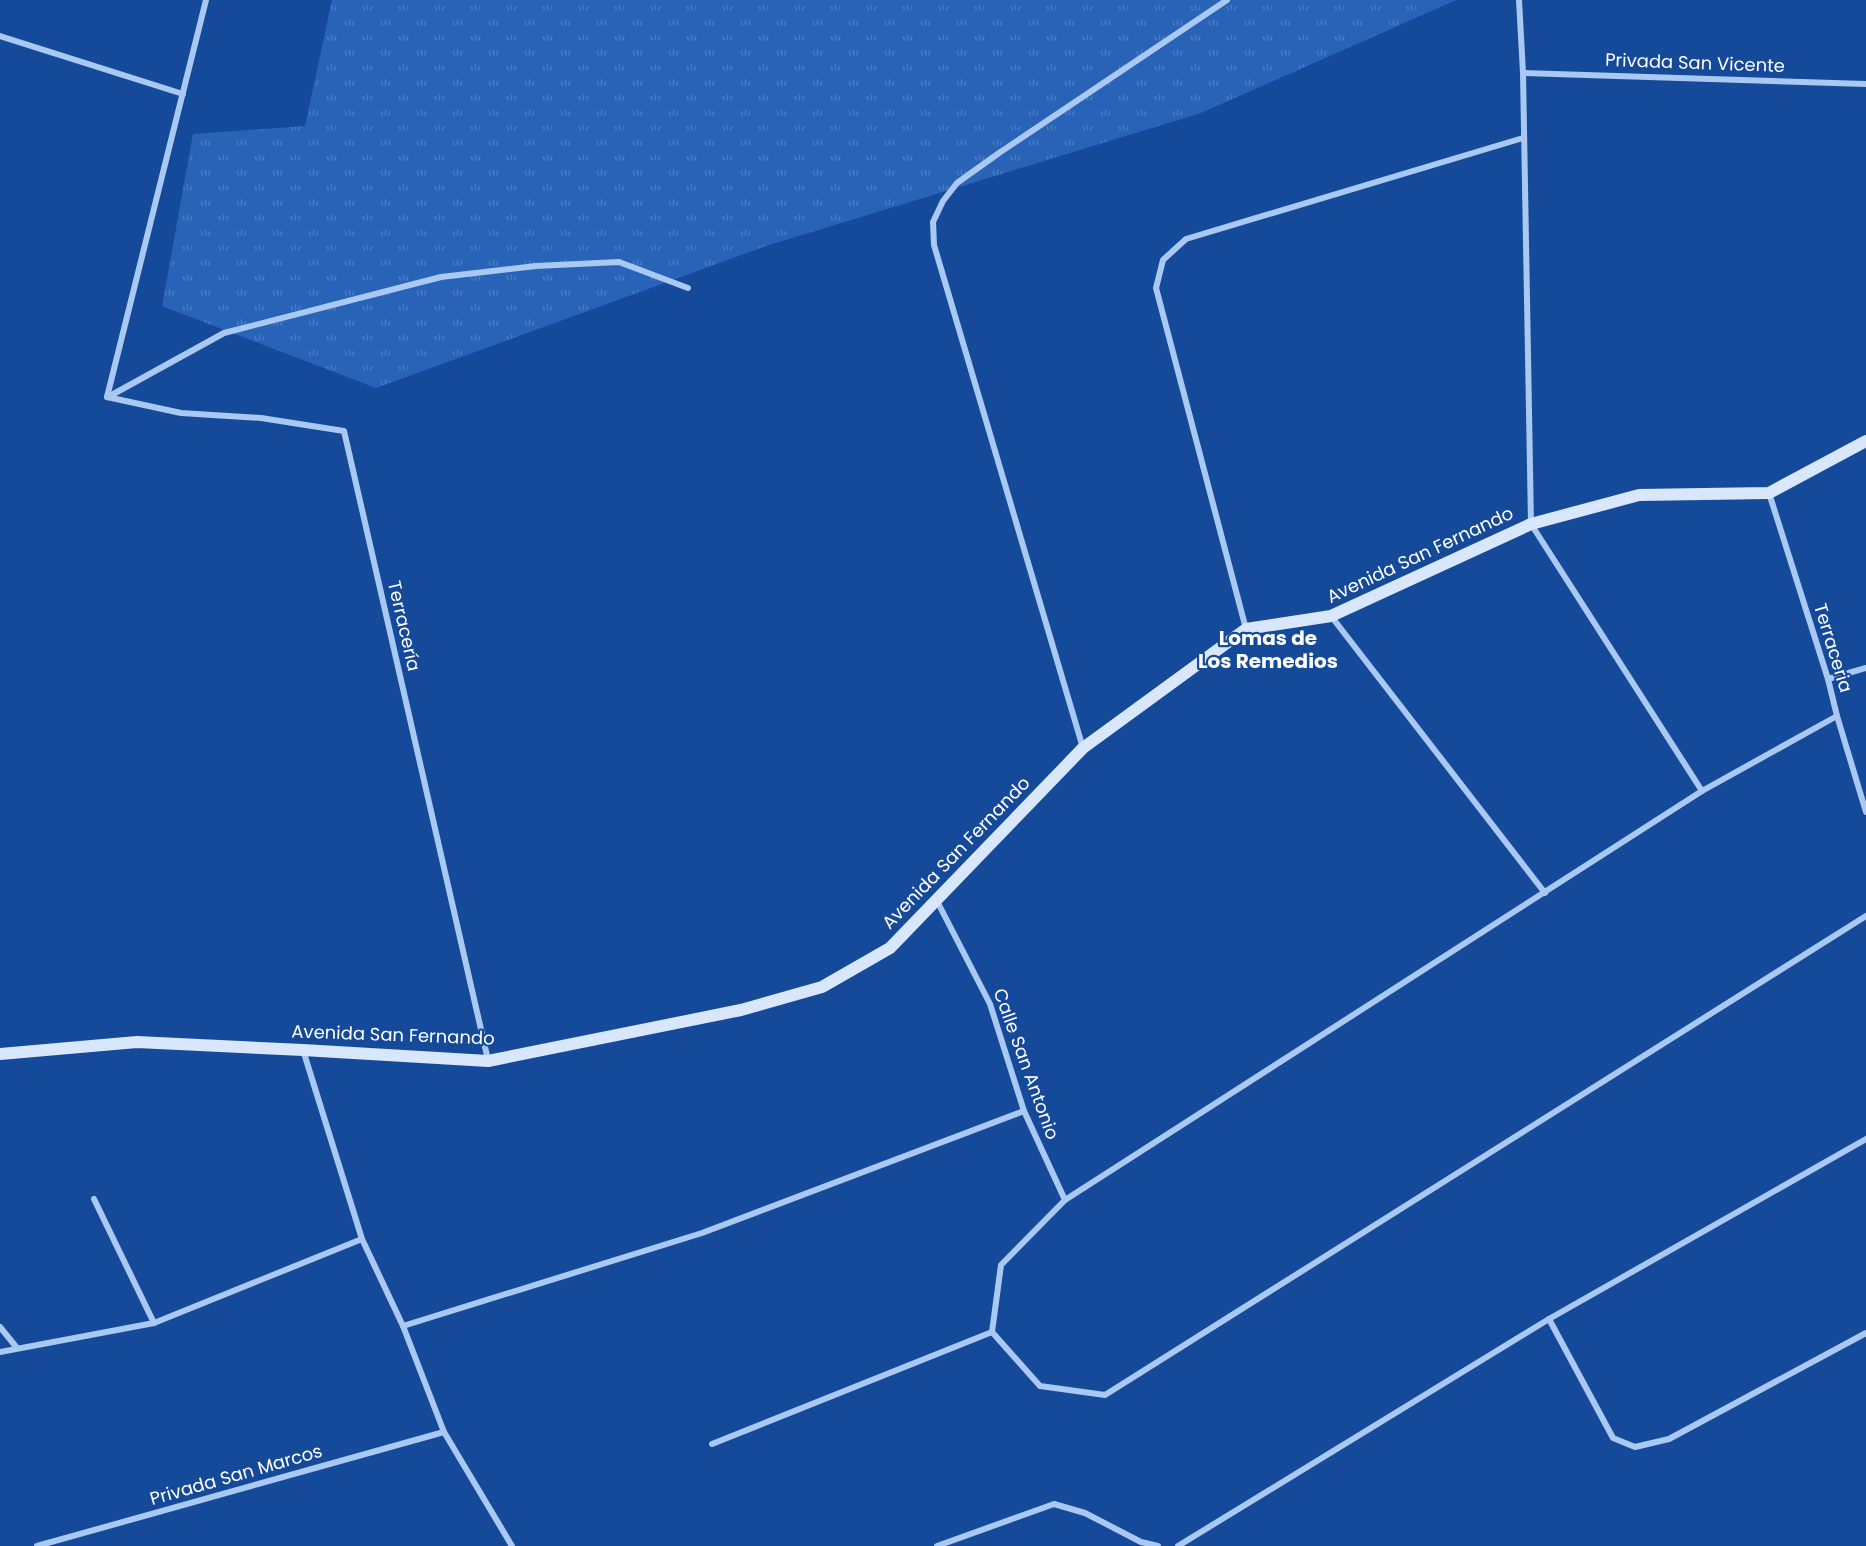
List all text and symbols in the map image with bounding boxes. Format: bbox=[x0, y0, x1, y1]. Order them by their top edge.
street label: Privada San Vicente bbox=[1605, 47, 1785, 78]
street label: Avenida San Fernando bbox=[1322, 500, 1517, 609]
street label: Terracería bbox=[382, 578, 427, 673]
street label: Terraceria bbox=[1808, 600, 1859, 695]
district label: Lomas de Los Remedios bbox=[1198, 624, 1338, 675]
street label: Avenida San Fernando bbox=[876, 771, 1035, 934]
street label: Calle San Antonio bbox=[988, 985, 1065, 1143]
street label: Avenida San Fernando bbox=[291, 1018, 495, 1051]
street label: Privada San Marcos bbox=[147, 1438, 325, 1511]

